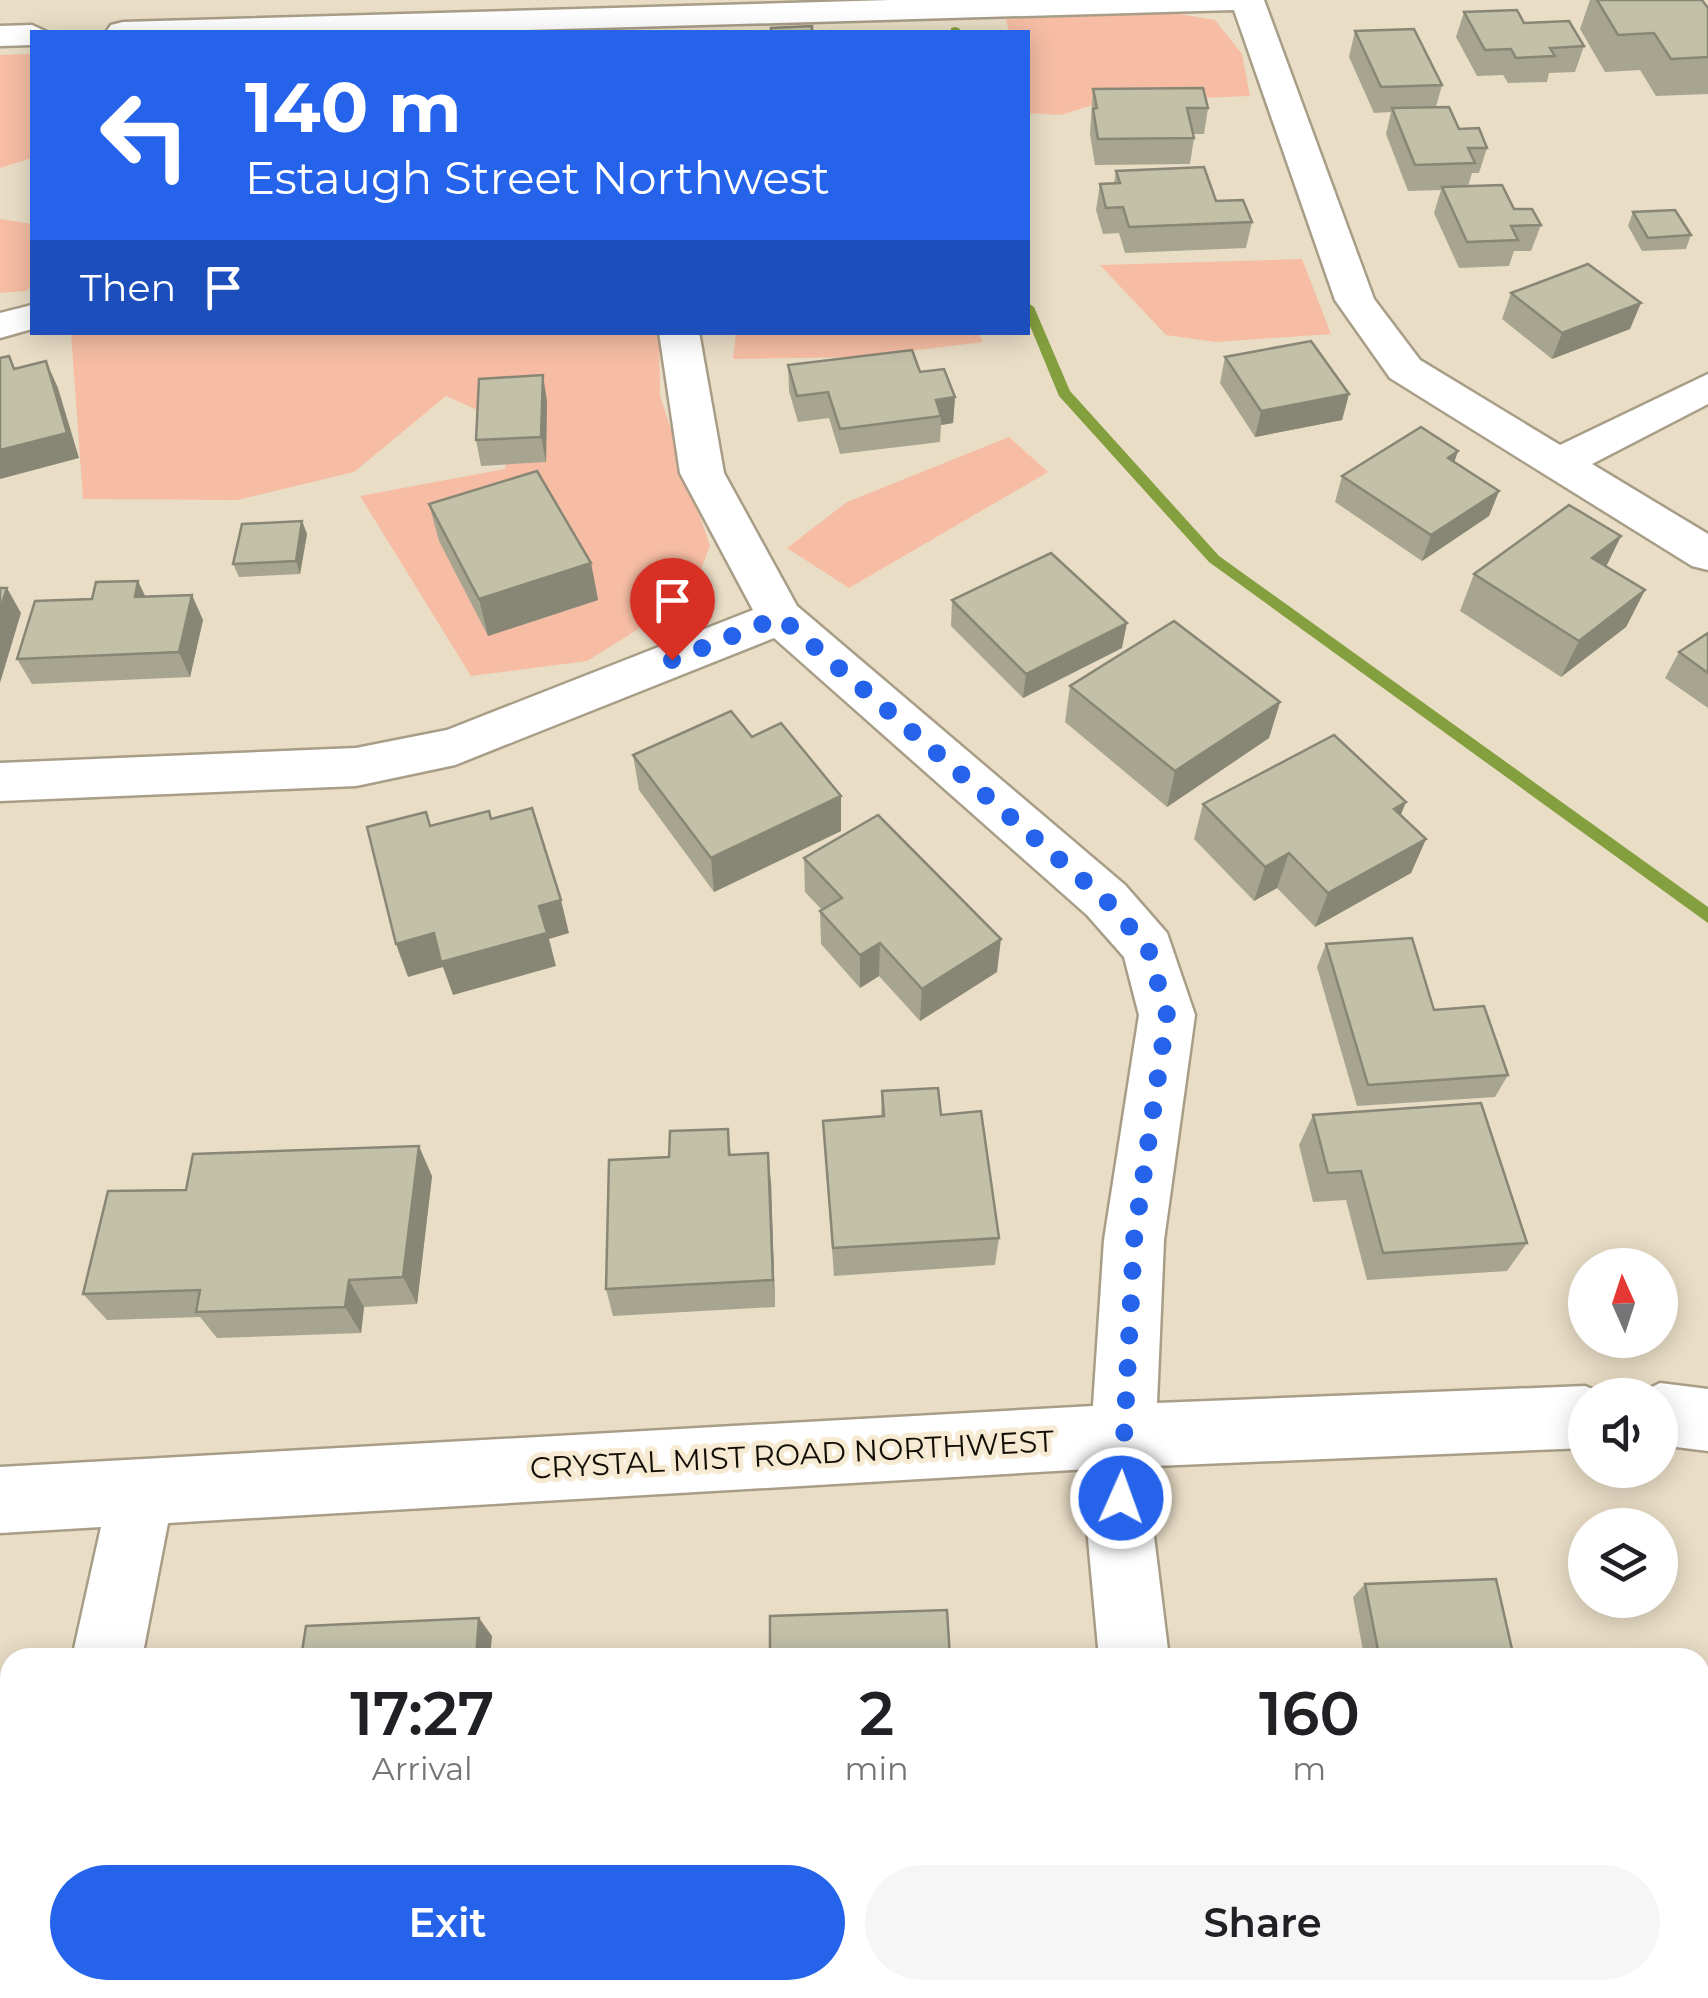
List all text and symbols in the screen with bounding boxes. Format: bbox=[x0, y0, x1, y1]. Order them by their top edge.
text: 140 m bbox=[245, 64, 461, 150]
icon: left bbox=[80, 70, 210, 200]
text: Estaugh Street Northwest bbox=[245, 150, 830, 205]
icon: arrive bbox=[196, 260, 251, 315]
text: Then bbox=[80, 264, 176, 311]
pin bbox=[630, 558, 715, 661]
icon: arrive bbox=[645, 573, 700, 628]
north arrow bbox=[1568, 1248, 1678, 1358]
map controls bbox=[1568, 1248, 1678, 1618]
button: sound bbox=[1568, 1378, 1678, 1488]
street label: CRYSTAL MIST ROAD NORTHWEST bbox=[529, 1422, 1056, 1487]
position arrow bbox=[1069, 1446, 1173, 1550]
button: layers bbox=[1568, 1508, 1678, 1618]
text: 17:27 bbox=[350, 1677, 494, 1750]
text: 2 bbox=[859, 1677, 894, 1750]
text: 160 bbox=[1259, 1677, 1360, 1750]
text: Arrival bbox=[372, 1749, 473, 1788]
text: min bbox=[845, 1749, 909, 1788]
text: m bbox=[1292, 1749, 1326, 1788]
button: Exit bbox=[50, 1865, 845, 1980]
button: Share bbox=[865, 1865, 1660, 1980]

